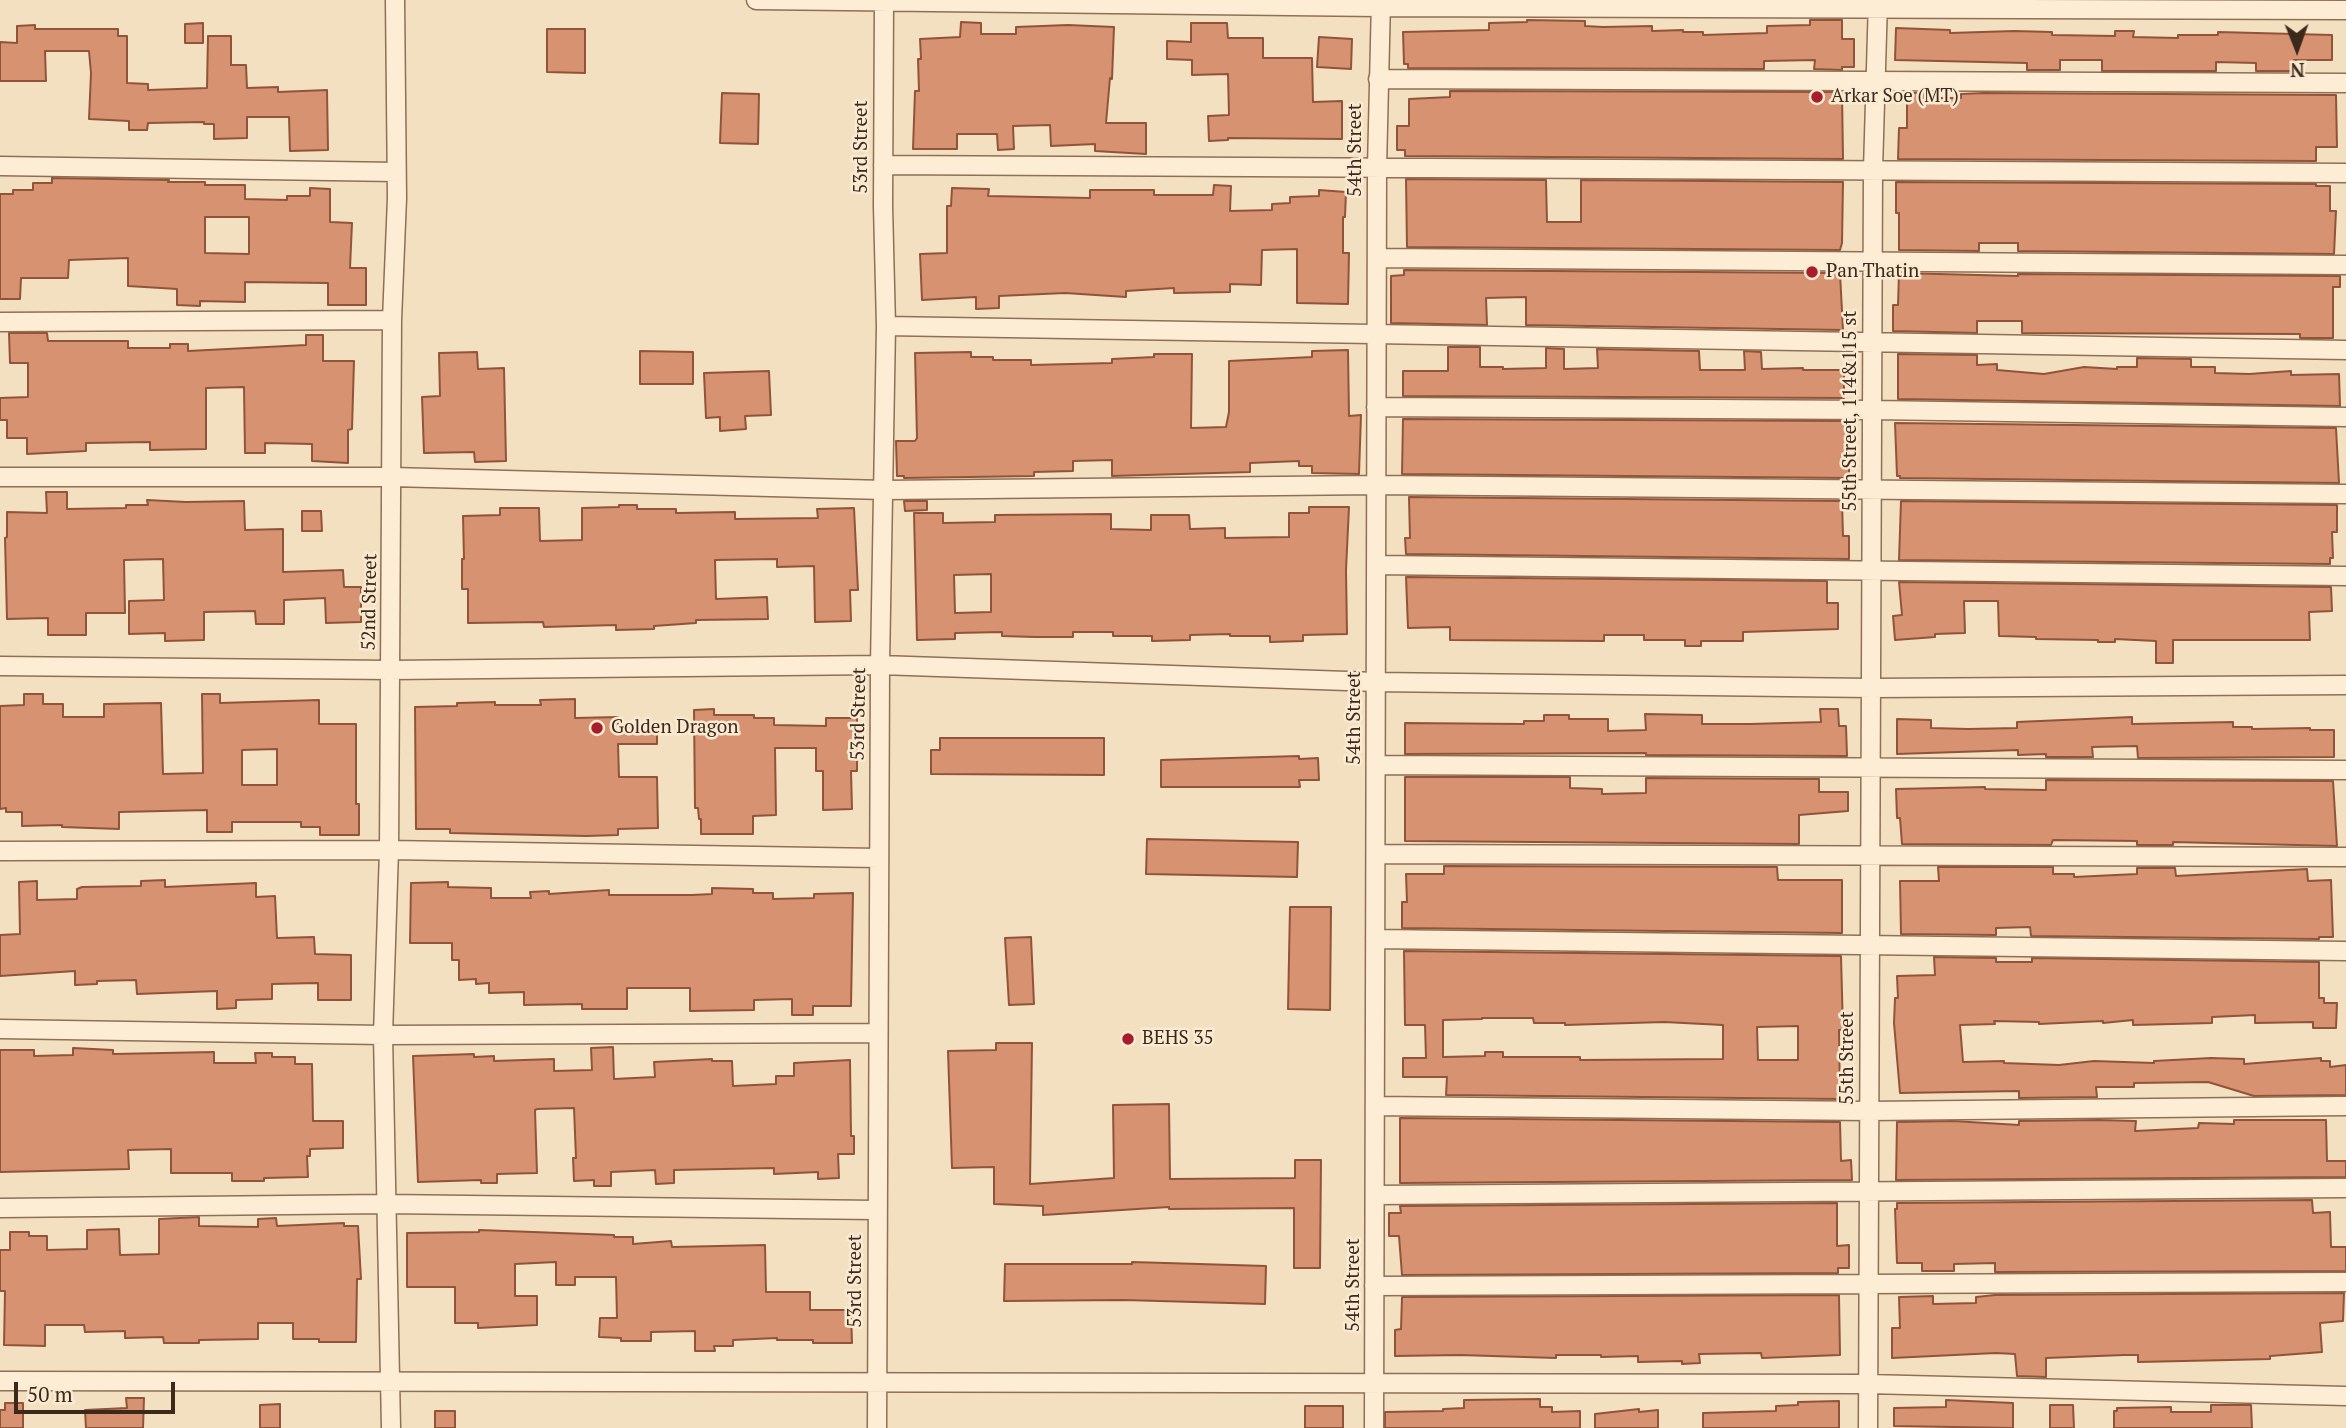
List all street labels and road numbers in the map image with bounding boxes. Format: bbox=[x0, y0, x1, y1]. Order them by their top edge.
street label: 53rd Street bbox=[851, 100, 873, 194]
street label: 54th Street bbox=[1345, 103, 1367, 197]
street label: 55th Street, 114&115 st bbox=[1840, 311, 1862, 511]
street label: 52nd Street bbox=[358, 553, 382, 651]
street label: 53rd Street bbox=[847, 667, 871, 761]
street label: 54th Street bbox=[1344, 671, 1366, 765]
street label: 55th Street bbox=[1837, 1011, 1859, 1105]
street label: 53rd Street bbox=[845, 1234, 867, 1328]
street label: 54th Street bbox=[1343, 1238, 1365, 1332]

